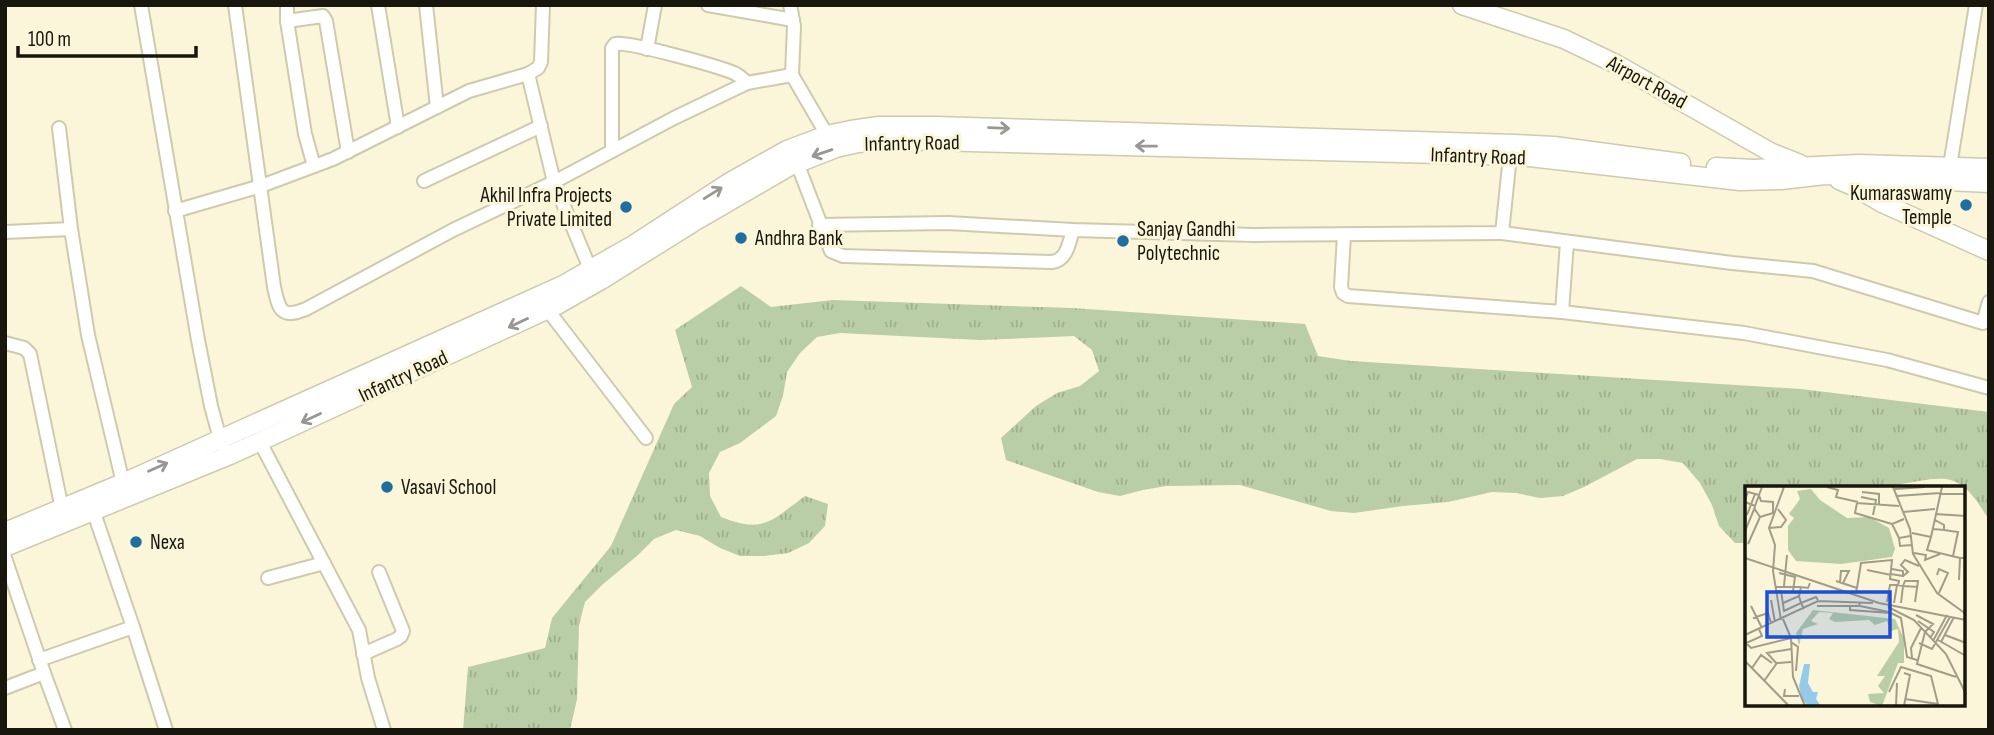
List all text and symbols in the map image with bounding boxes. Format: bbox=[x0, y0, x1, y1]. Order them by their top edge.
scale bar bbox=[18, 14, 196, 58]
text: 100 m bbox=[28, 27, 71, 52]
street label: Airport Road bbox=[1602, 50, 1691, 115]
one-way arrow bbox=[987, 121, 1010, 134]
street label: Infantry Road bbox=[864, 130, 960, 157]
one-way arrow bbox=[1135, 139, 1158, 153]
street label: Infantry Road bbox=[1430, 142, 1526, 171]
one-way arrow bbox=[812, 148, 834, 160]
place label: Kumaraswamy Temple bbox=[1850, 181, 1952, 230]
place label: Akhil Infra Projects Private Limited bbox=[480, 183, 612, 232]
one-way arrow bbox=[702, 185, 722, 199]
marker: Kumaraswamy Temple bbox=[1958, 197, 1974, 213]
marker: Akhil Infra Projects Private Limited bbox=[618, 199, 634, 215]
place label: Sanjay Gandhi Polytechnic bbox=[1137, 217, 1235, 266]
place label: Andhra Bank bbox=[754, 226, 843, 251]
marker: Andhra Bank bbox=[733, 230, 749, 246]
marker: Sanjay Gandhi Polytechnic bbox=[1115, 233, 1131, 249]
one-way arrow bbox=[507, 317, 529, 330]
street label: Infantry Road bbox=[355, 345, 452, 408]
one-way arrow bbox=[301, 412, 322, 425]
one-way arrow bbox=[147, 460, 169, 473]
place label: Vasavi School bbox=[401, 475, 496, 500]
marker: Vasavi School bbox=[379, 479, 395, 495]
inset map bbox=[1745, 486, 1966, 707]
place label: Nexa bbox=[150, 530, 185, 555]
marker: Nexa bbox=[128, 534, 144, 550]

